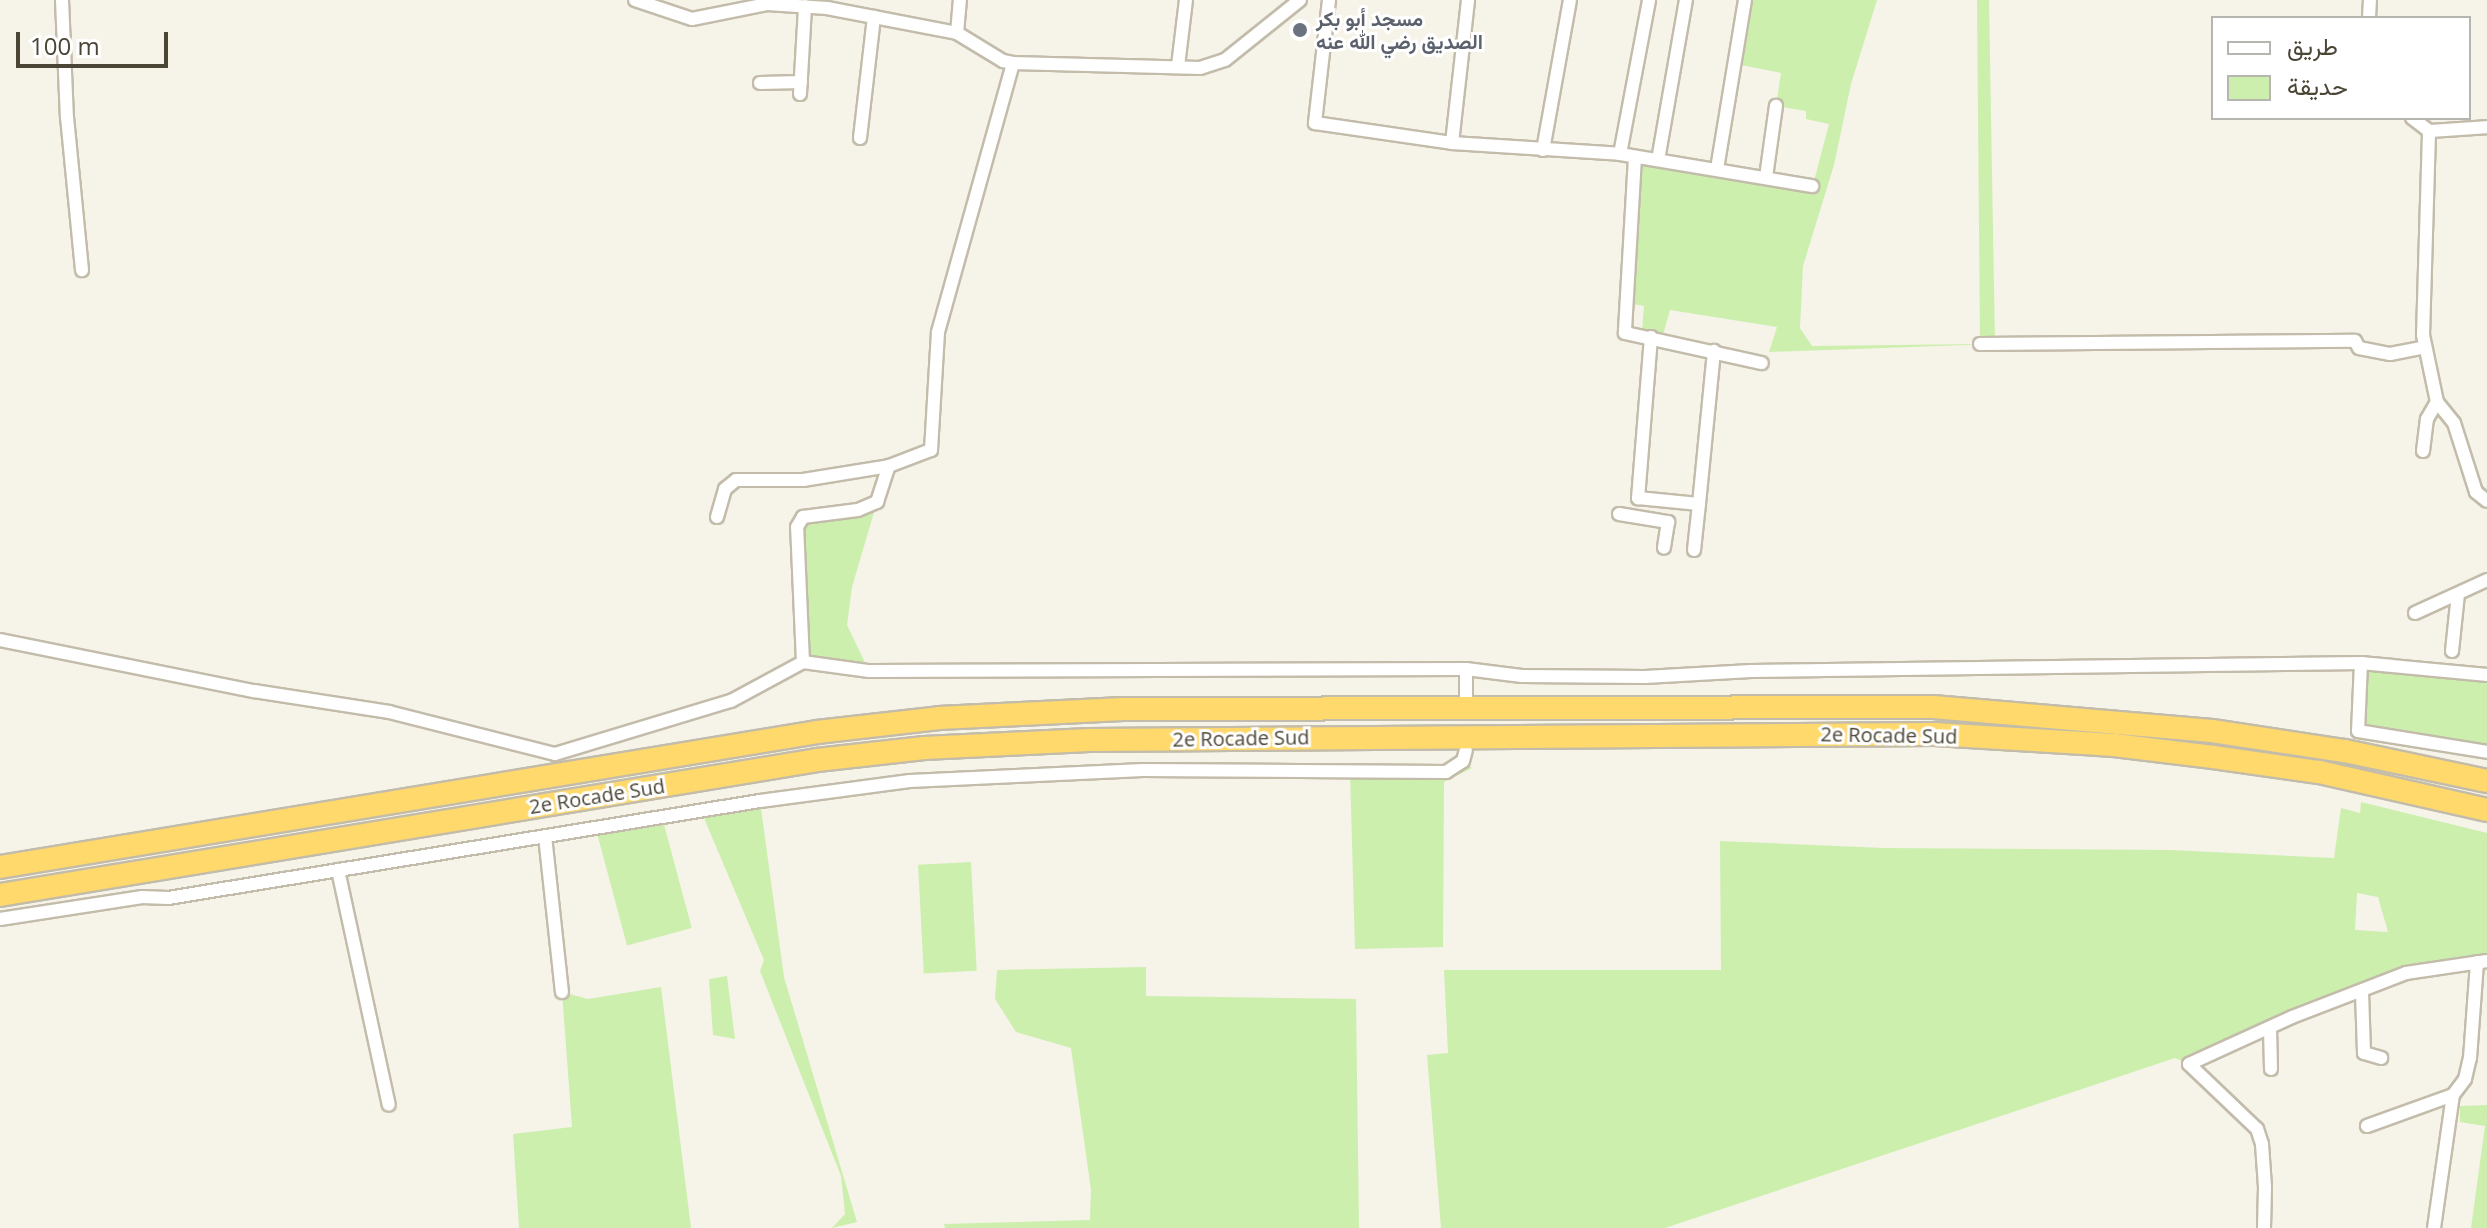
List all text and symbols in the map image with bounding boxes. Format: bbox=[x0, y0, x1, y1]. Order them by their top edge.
place label: مسجد أبو بكر الصديق رضي الله عنه bbox=[1316, 6, 1483, 53]
scale bar bbox=[20, 16, 172, 66]
legend bbox=[2211, 16, 2471, 120]
marker: مسجد أبو بكر الصديق رضي الله عنه bbox=[1291, 21, 1309, 39]
text: 100 m bbox=[30, 29, 100, 62]
text: طريق bbox=[2287, 29, 2338, 62]
text: حديقة bbox=[2287, 69, 2348, 102]
street label: 2e Rocade Sud bbox=[1820, 722, 1958, 748]
street label: 2e Rocade Sud bbox=[1172, 725, 1310, 751]
street label: 2e Rocade Sud bbox=[527, 773, 667, 819]

